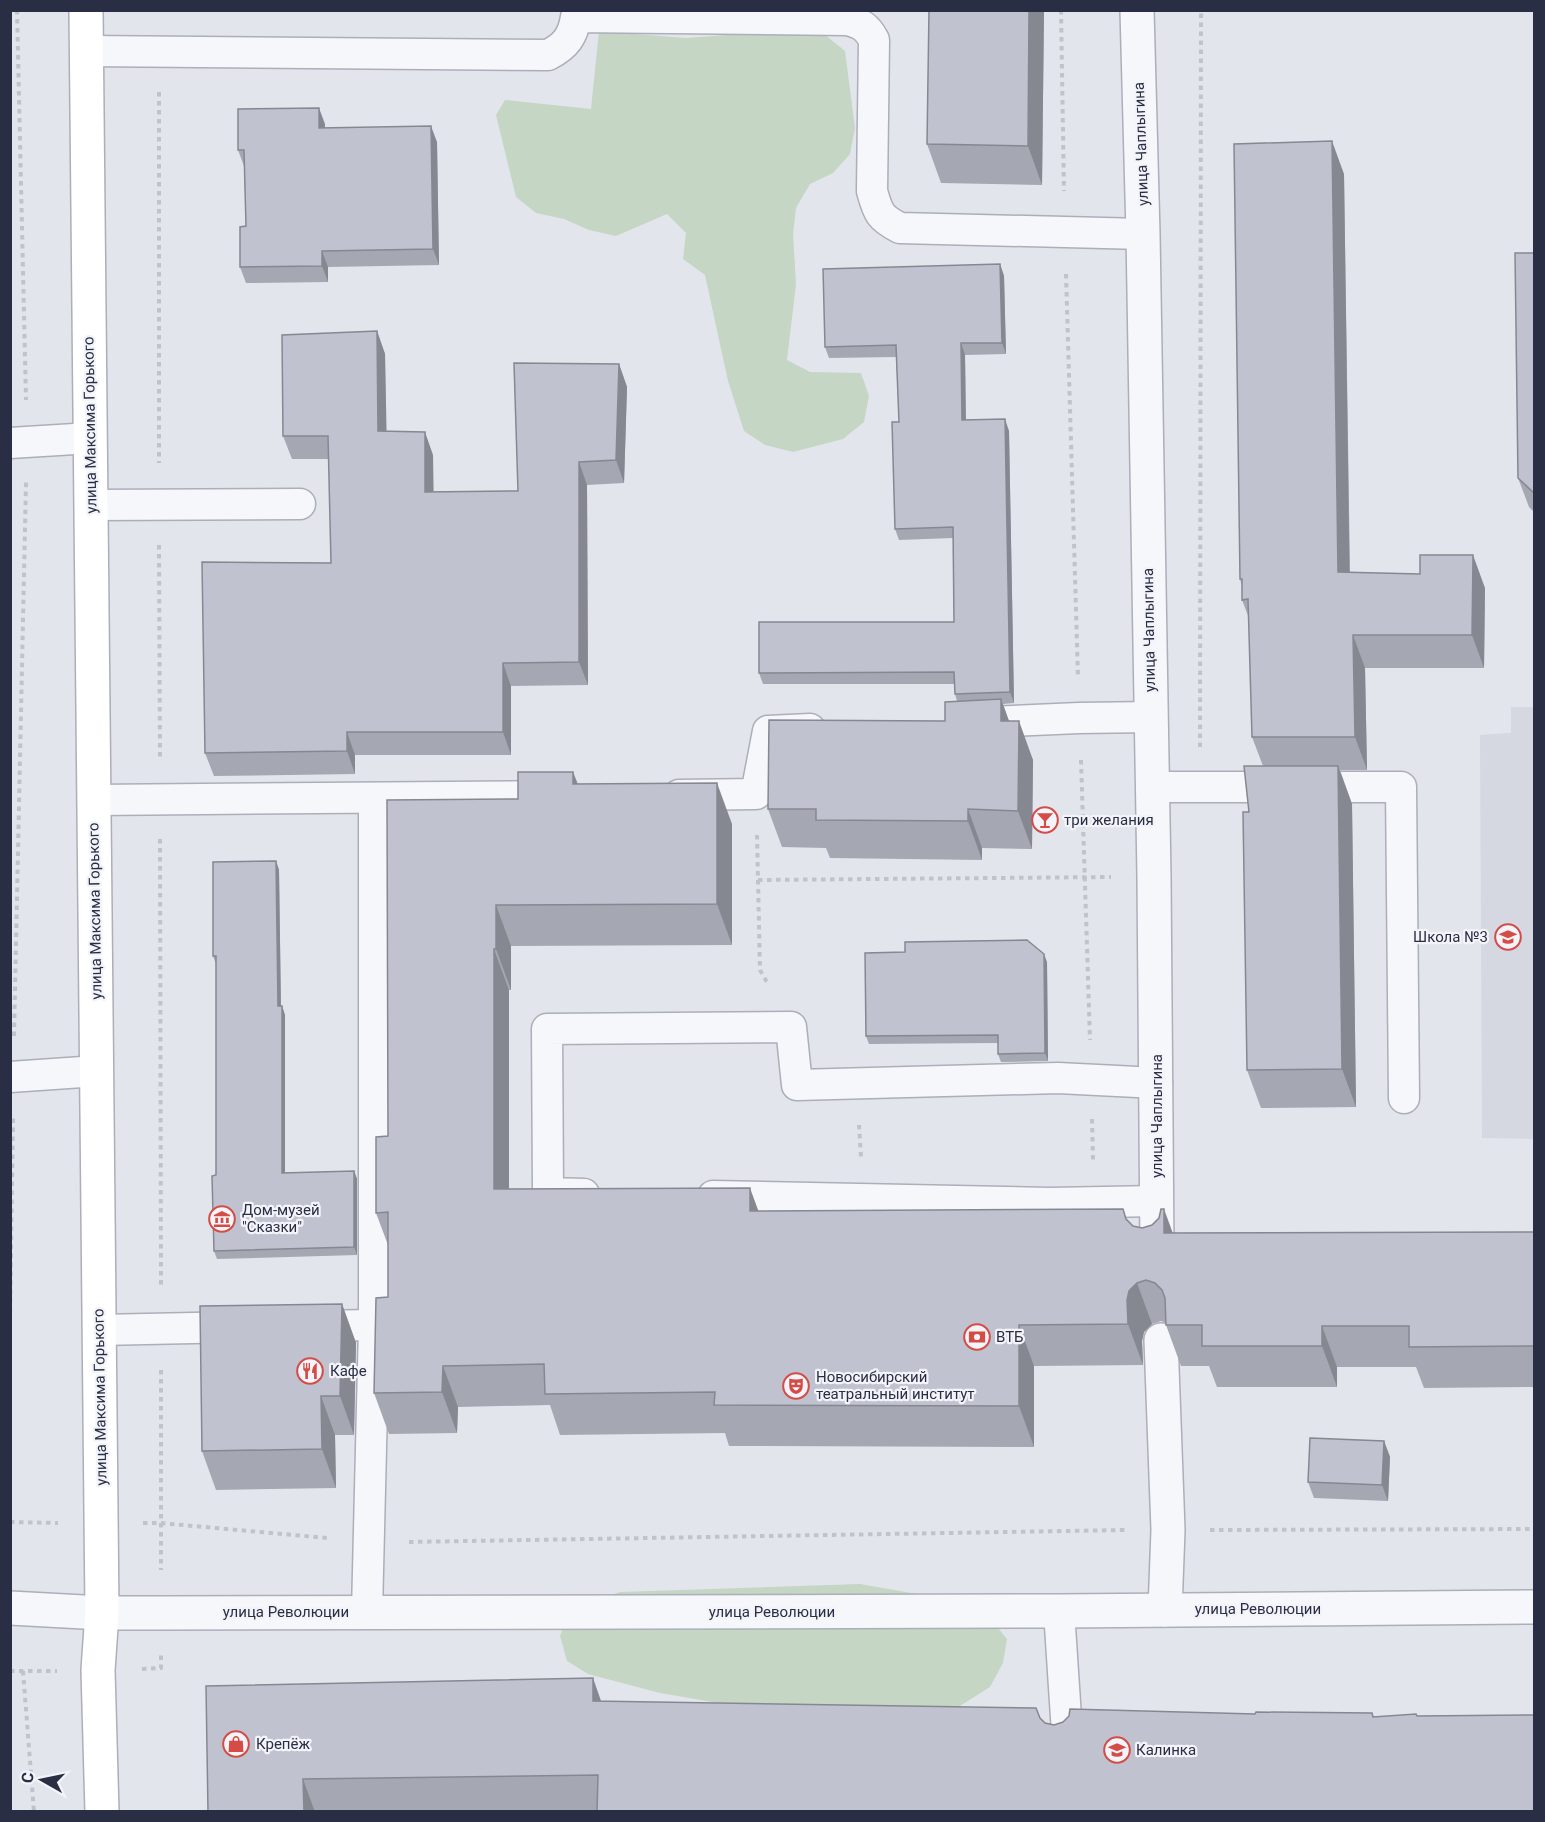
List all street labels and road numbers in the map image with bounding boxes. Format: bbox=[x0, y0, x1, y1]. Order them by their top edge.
street label: улица Чаплыгина bbox=[1130, 82, 1152, 206]
street label: улица Максима Горького bbox=[79, 336, 101, 514]
street label: улица Чаплыгина bbox=[1139, 568, 1159, 692]
street label: улица Максима Горького bbox=[84, 822, 106, 1000]
street label: улица Чаплыгина bbox=[1148, 1054, 1166, 1178]
street label: улица Максима Горького bbox=[89, 1308, 111, 1486]
street label: улица Революции bbox=[1195, 1600, 1321, 1618]
street label: улица Революции bbox=[223, 1603, 349, 1621]
street label: улица Революции bbox=[709, 1603, 835, 1621]

